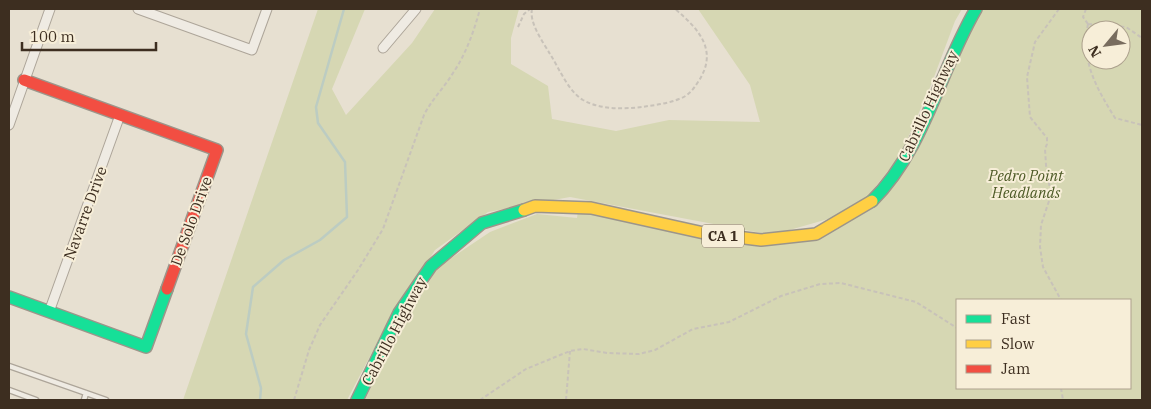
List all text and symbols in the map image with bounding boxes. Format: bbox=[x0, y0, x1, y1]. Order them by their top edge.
scale bar bbox=[22, 20, 156, 52]
north arrow bbox=[1081, 20, 1131, 70]
text: 100 m bbox=[30, 27, 75, 46]
text: N bbox=[1084, 42, 1105, 61]
street label: Cabrillo Highway bbox=[894, 47, 962, 165]
street label: Navarre Drive bbox=[59, 164, 111, 262]
park label: Pedro Point Headlands bbox=[988, 166, 1064, 202]
street label: De Solo Drive bbox=[166, 174, 216, 268]
road number: CA 1 bbox=[702, 225, 744, 248]
street label: Cabrillo Highway bbox=[357, 273, 431, 389]
legend bbox=[956, 299, 1131, 389]
text: Fast bbox=[1001, 309, 1031, 328]
text: Slow bbox=[1001, 334, 1035, 353]
text: Jam bbox=[1001, 359, 1030, 378]

